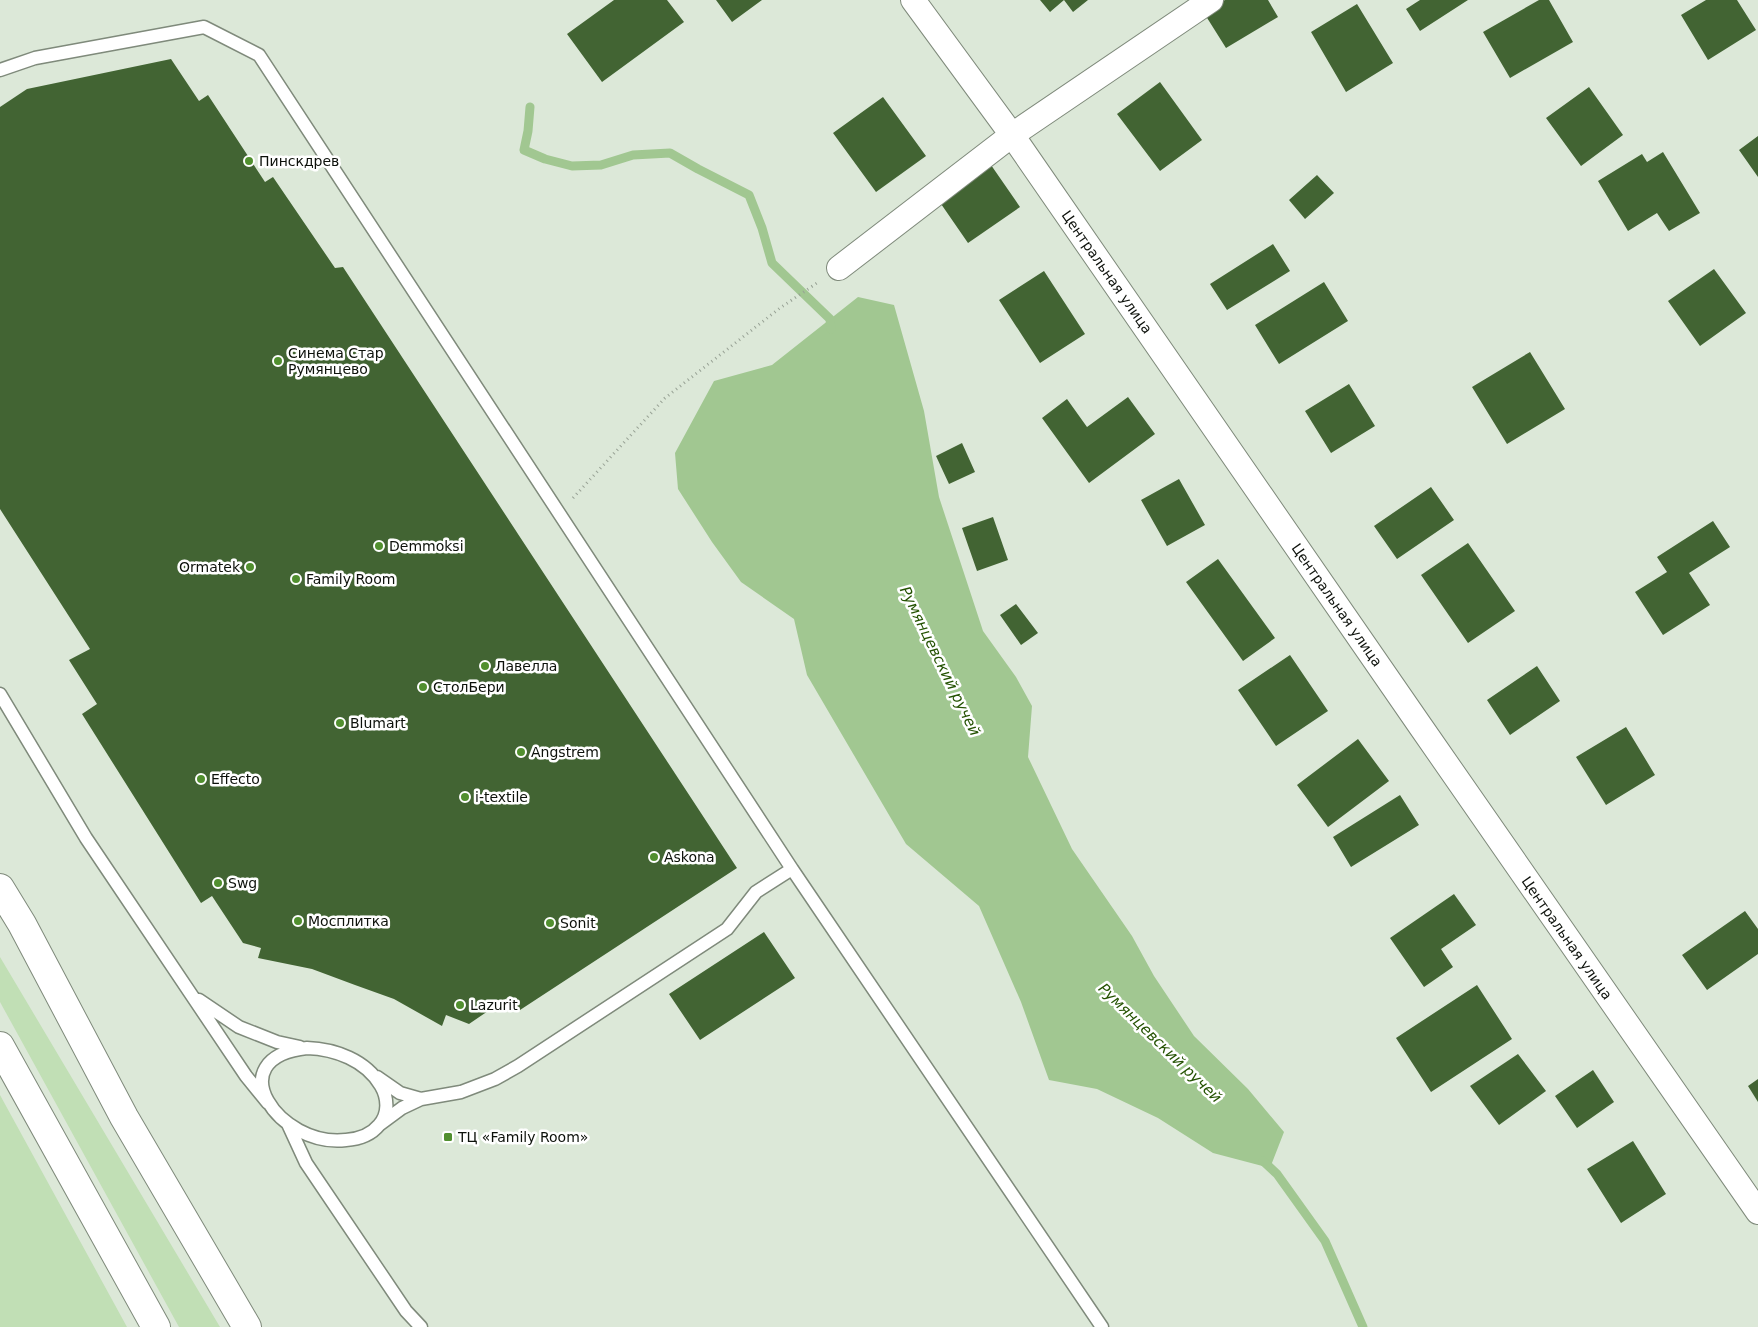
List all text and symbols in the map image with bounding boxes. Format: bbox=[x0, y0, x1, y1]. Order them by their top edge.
place label: Пинскдрев bbox=[259, 153, 339, 169]
marker: Пинскдрев bbox=[243, 155, 255, 167]
street label: Центральная улица bbox=[1058, 207, 1156, 337]
place label: Синема Стар Румянцево bbox=[288, 345, 384, 377]
marker: Синема Стар Румянцево bbox=[272, 355, 284, 367]
place label: Demmoksi bbox=[389, 538, 464, 554]
marker: Demmoksi bbox=[373, 540, 385, 552]
street label: Центральная улица bbox=[1288, 540, 1386, 670]
place label: Ormatek bbox=[179, 559, 241, 575]
marker: Ormatek bbox=[244, 561, 256, 573]
place label: Family Room bbox=[306, 571, 395, 587]
marker: Family Room bbox=[290, 573, 302, 585]
water label: Румянцевский ручей bbox=[896, 583, 984, 739]
place label: Лавелла bbox=[495, 658, 557, 674]
marker: Лавелла bbox=[479, 660, 491, 672]
place label: СтолБери bbox=[433, 679, 505, 695]
marker: СтолБери bbox=[417, 681, 429, 693]
place label: Blumart bbox=[350, 715, 406, 731]
marker: Blumart bbox=[334, 717, 346, 729]
place label: Angstrem bbox=[531, 744, 599, 760]
marker: Angstrem bbox=[515, 746, 527, 758]
place label: Effecto bbox=[211, 771, 260, 787]
marker: Effecto bbox=[195, 773, 207, 785]
place label: i-textile bbox=[475, 789, 528, 805]
marker: i-textile bbox=[459, 791, 471, 803]
place label: Askona bbox=[664, 849, 715, 865]
marker: Askona bbox=[648, 851, 660, 863]
street label: Центральная улица bbox=[1518, 873, 1616, 1003]
place label: Swg bbox=[228, 875, 257, 891]
marker: Swg bbox=[212, 877, 224, 889]
place label: Мосплитка bbox=[308, 913, 389, 929]
marker: Мосплитка bbox=[292, 915, 304, 927]
place label: Sonit bbox=[560, 915, 596, 931]
marker: Sonit bbox=[544, 917, 556, 929]
water label: Румянцевский ручей bbox=[1095, 980, 1225, 1107]
place label: Lazurit bbox=[470, 997, 518, 1013]
marker: Lazurit bbox=[454, 999, 466, 1011]
place label: ТЦ «Family Room» bbox=[457, 1129, 588, 1145]
marker: ТЦ «Family Room» bbox=[442, 1131, 454, 1143]

